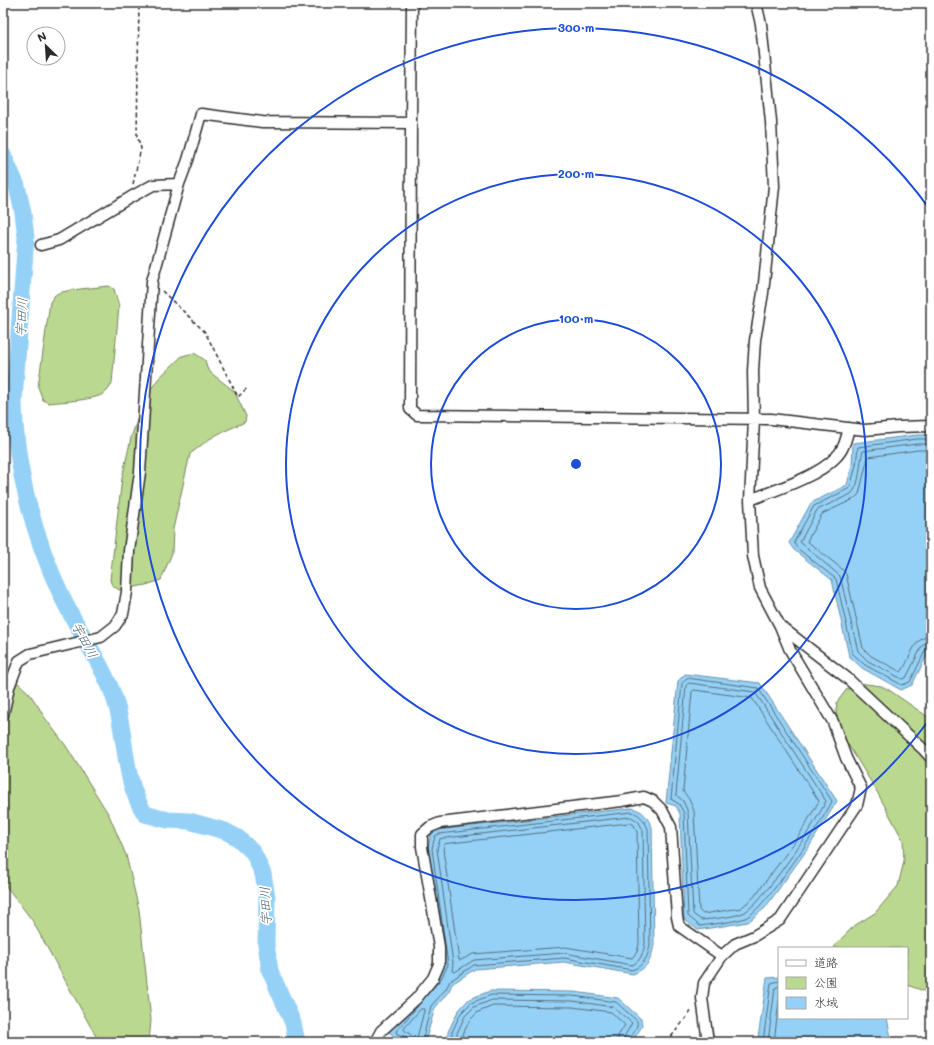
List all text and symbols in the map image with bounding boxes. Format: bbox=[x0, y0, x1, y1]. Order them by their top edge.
text: 300 m bbox=[558, 19, 594, 35]
north arrow bbox=[26, 26, 66, 66]
text: N bbox=[35, 28, 49, 45]
text: 200 m bbox=[558, 165, 594, 181]
water label: 宇田川 bbox=[11, 297, 30, 337]
text: 100 m bbox=[559, 310, 593, 326]
centre of rings bbox=[569, 457, 583, 471]
water label: 宇田川 bbox=[69, 619, 102, 661]
water label: 宇田川 bbox=[255, 886, 274, 926]
legend bbox=[778, 947, 908, 1019]
text: 道路 bbox=[814, 954, 838, 970]
text: 公園 bbox=[814, 974, 838, 990]
text: 水域 bbox=[814, 994, 838, 1010]

